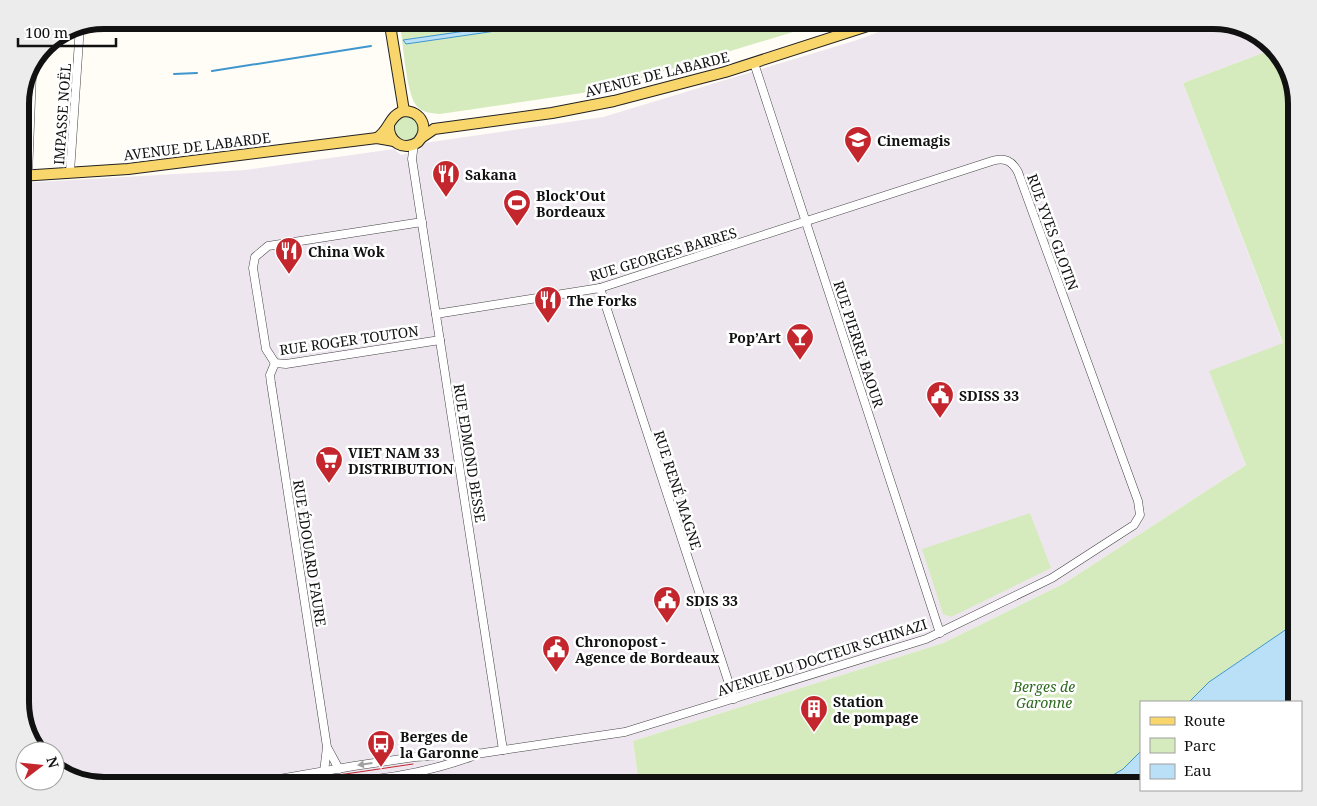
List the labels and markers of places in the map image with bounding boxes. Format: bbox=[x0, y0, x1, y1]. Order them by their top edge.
school or university icon: Cinemagis bbox=[843, 125, 873, 164]
place label: Cinemagis bbox=[877, 131, 951, 150]
restaurant icon: Sakana bbox=[431, 159, 461, 198]
place label: Sakana bbox=[465, 165, 517, 184]
place label: Block'Out Bordeaux bbox=[536, 186, 606, 221]
sports icon: Block'Out Bordeaux bbox=[502, 188, 532, 227]
restaurant icon: China Wok bbox=[274, 236, 304, 275]
place label: China Wok bbox=[308, 242, 385, 261]
restaurant icon: The Forks bbox=[533, 285, 563, 324]
place label: The Forks bbox=[567, 291, 637, 310]
bar icon: Pop’Art bbox=[785, 322, 815, 361]
place label: Pop’Art bbox=[728, 328, 781, 347]
public building icon: SDISS 33 bbox=[925, 380, 955, 419]
place label: SDISS 33 bbox=[959, 386, 1019, 405]
place label: VIET NAM 33 DISTRIBUTION bbox=[348, 443, 454, 478]
supermarket icon: VIET NAM 33 DISTRIBUTION bbox=[314, 445, 344, 484]
public building icon: SDIS 33 bbox=[652, 585, 682, 624]
place label: SDIS 33 bbox=[686, 591, 738, 610]
place label: Chronopost - Agence de Bordeaux bbox=[575, 632, 719, 667]
public building icon: Chronopost - Agence de Bordeaux bbox=[541, 634, 571, 673]
place label: Station de pompage bbox=[833, 692, 918, 727]
building icon: Station de pompage bbox=[799, 694, 829, 733]
place label: Berges de la Garonne bbox=[400, 727, 479, 762]
bus stop icon: Berges de la Garonne bbox=[366, 729, 396, 768]

